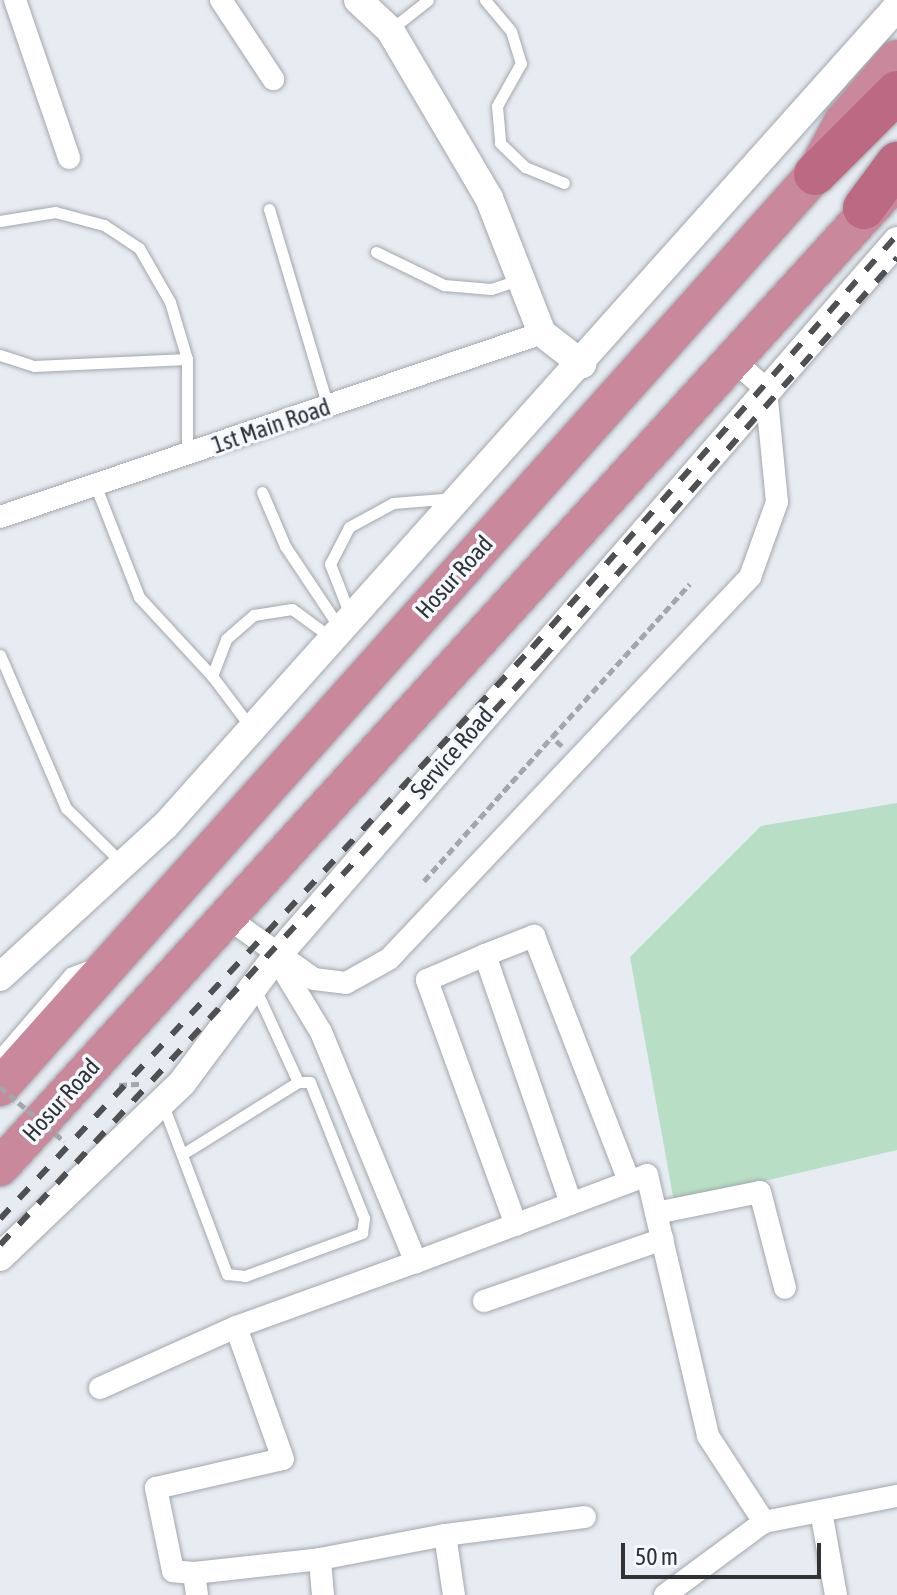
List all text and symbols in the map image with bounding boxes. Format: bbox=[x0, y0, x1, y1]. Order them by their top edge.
street label: 1st Main Road bbox=[208, 392, 334, 460]
street label: Hosur Road bbox=[409, 530, 499, 624]
street label: Service Road bbox=[404, 701, 500, 805]
street label: Hosur Road bbox=[16, 1053, 106, 1147]
scale bar bbox=[625, 1527, 825, 1577]
text: 50 m bbox=[635, 1543, 678, 1570]

